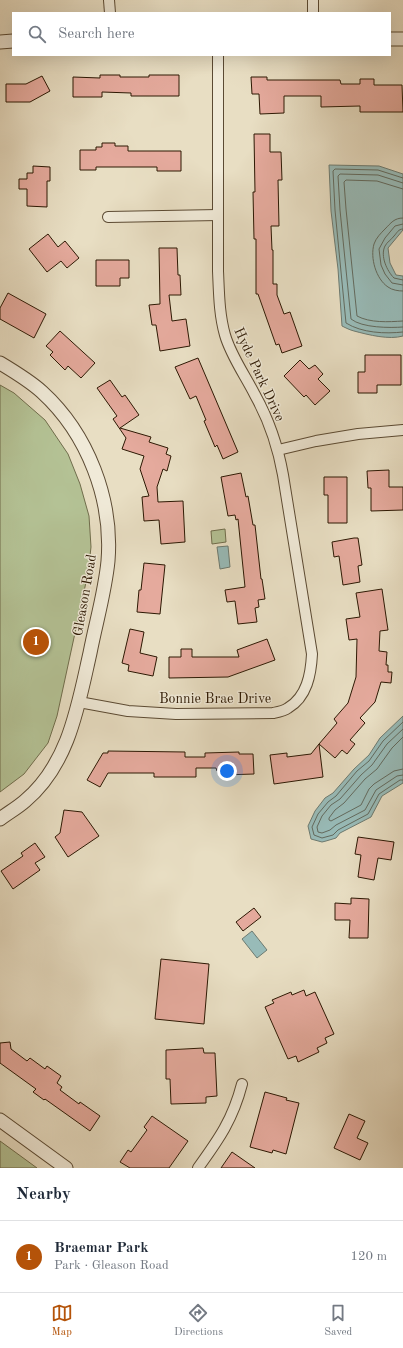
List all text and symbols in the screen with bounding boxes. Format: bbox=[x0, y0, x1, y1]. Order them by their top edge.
search box bbox=[12, 12, 391, 56]
icon: search bbox=[26, 23, 48, 45]
text: Search here bbox=[58, 27, 135, 42]
street label: Hyde Park Drive bbox=[231, 325, 287, 424]
street label: Gleason Road bbox=[71, 553, 99, 637]
pin: 1 bbox=[23, 627, 49, 657]
street label: Bonnie Brae Drive bbox=[159, 692, 271, 706]
your location bbox=[217, 761, 237, 781]
text: Nearby bbox=[16, 1186, 71, 1203]
text: Braemar Park bbox=[54, 1241, 149, 1256]
text: 1 bbox=[25, 1250, 33, 1263]
text: 120 m bbox=[350, 1250, 387, 1263]
text: Park · Gleason Road bbox=[54, 1259, 169, 1272]
tab: Map bbox=[51, 1302, 73, 1340]
tab: Directions bbox=[174, 1302, 223, 1340]
tab: Saved bbox=[324, 1302, 352, 1340]

